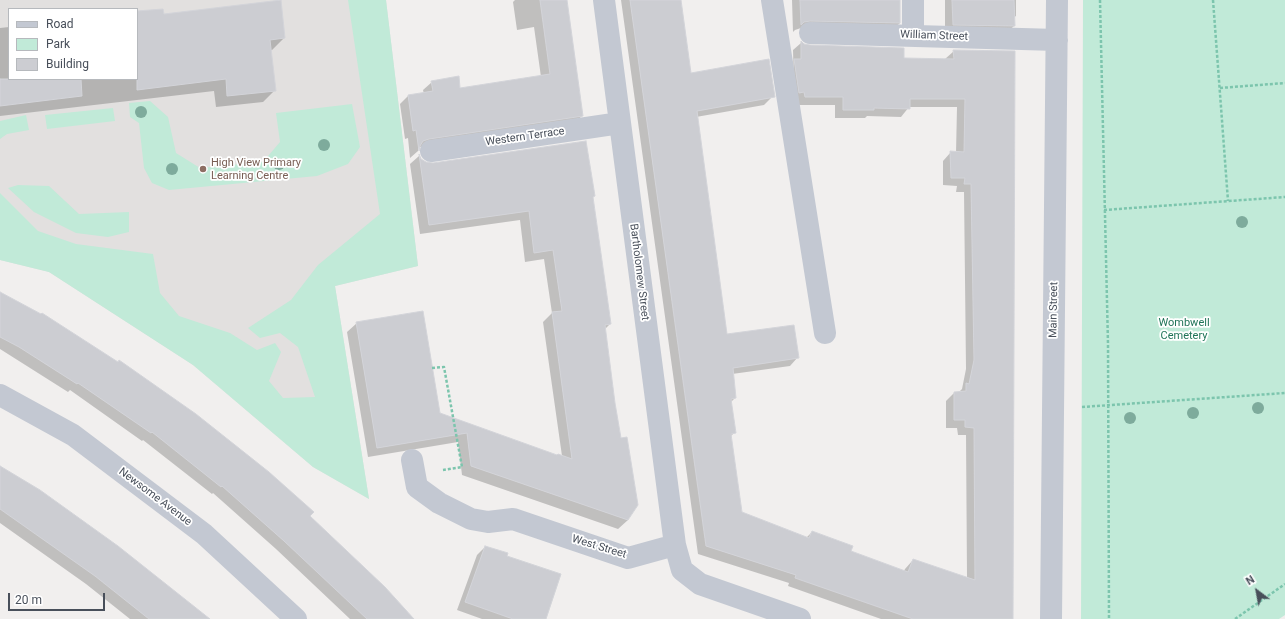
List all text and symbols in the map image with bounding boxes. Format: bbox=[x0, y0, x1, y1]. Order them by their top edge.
legend bbox=[8, 8, 138, 80]
text: Road bbox=[46, 17, 74, 31]
street label: William Street bbox=[900, 28, 968, 44]
text: Park bbox=[46, 37, 70, 51]
text: Building bbox=[46, 57, 89, 71]
street label: Western Terrace bbox=[485, 125, 565, 149]
place label: High View Primary Learning Centre bbox=[211, 156, 301, 182]
marker: High View Primary Learning Centre bbox=[198, 164, 208, 174]
street label: Bartholomew Street bbox=[627, 223, 651, 321]
street label: Main Street bbox=[1047, 282, 1061, 338]
park label: Wombwell Cemetery bbox=[1158, 316, 1210, 342]
street label: Newsome Avenue bbox=[116, 465, 194, 529]
street label: West Street bbox=[570, 532, 628, 562]
north arrow bbox=[1237, 571, 1277, 611]
text: N bbox=[1244, 573, 1257, 588]
scale bar bbox=[10, 585, 107, 611]
text: 20 m bbox=[15, 593, 42, 607]

